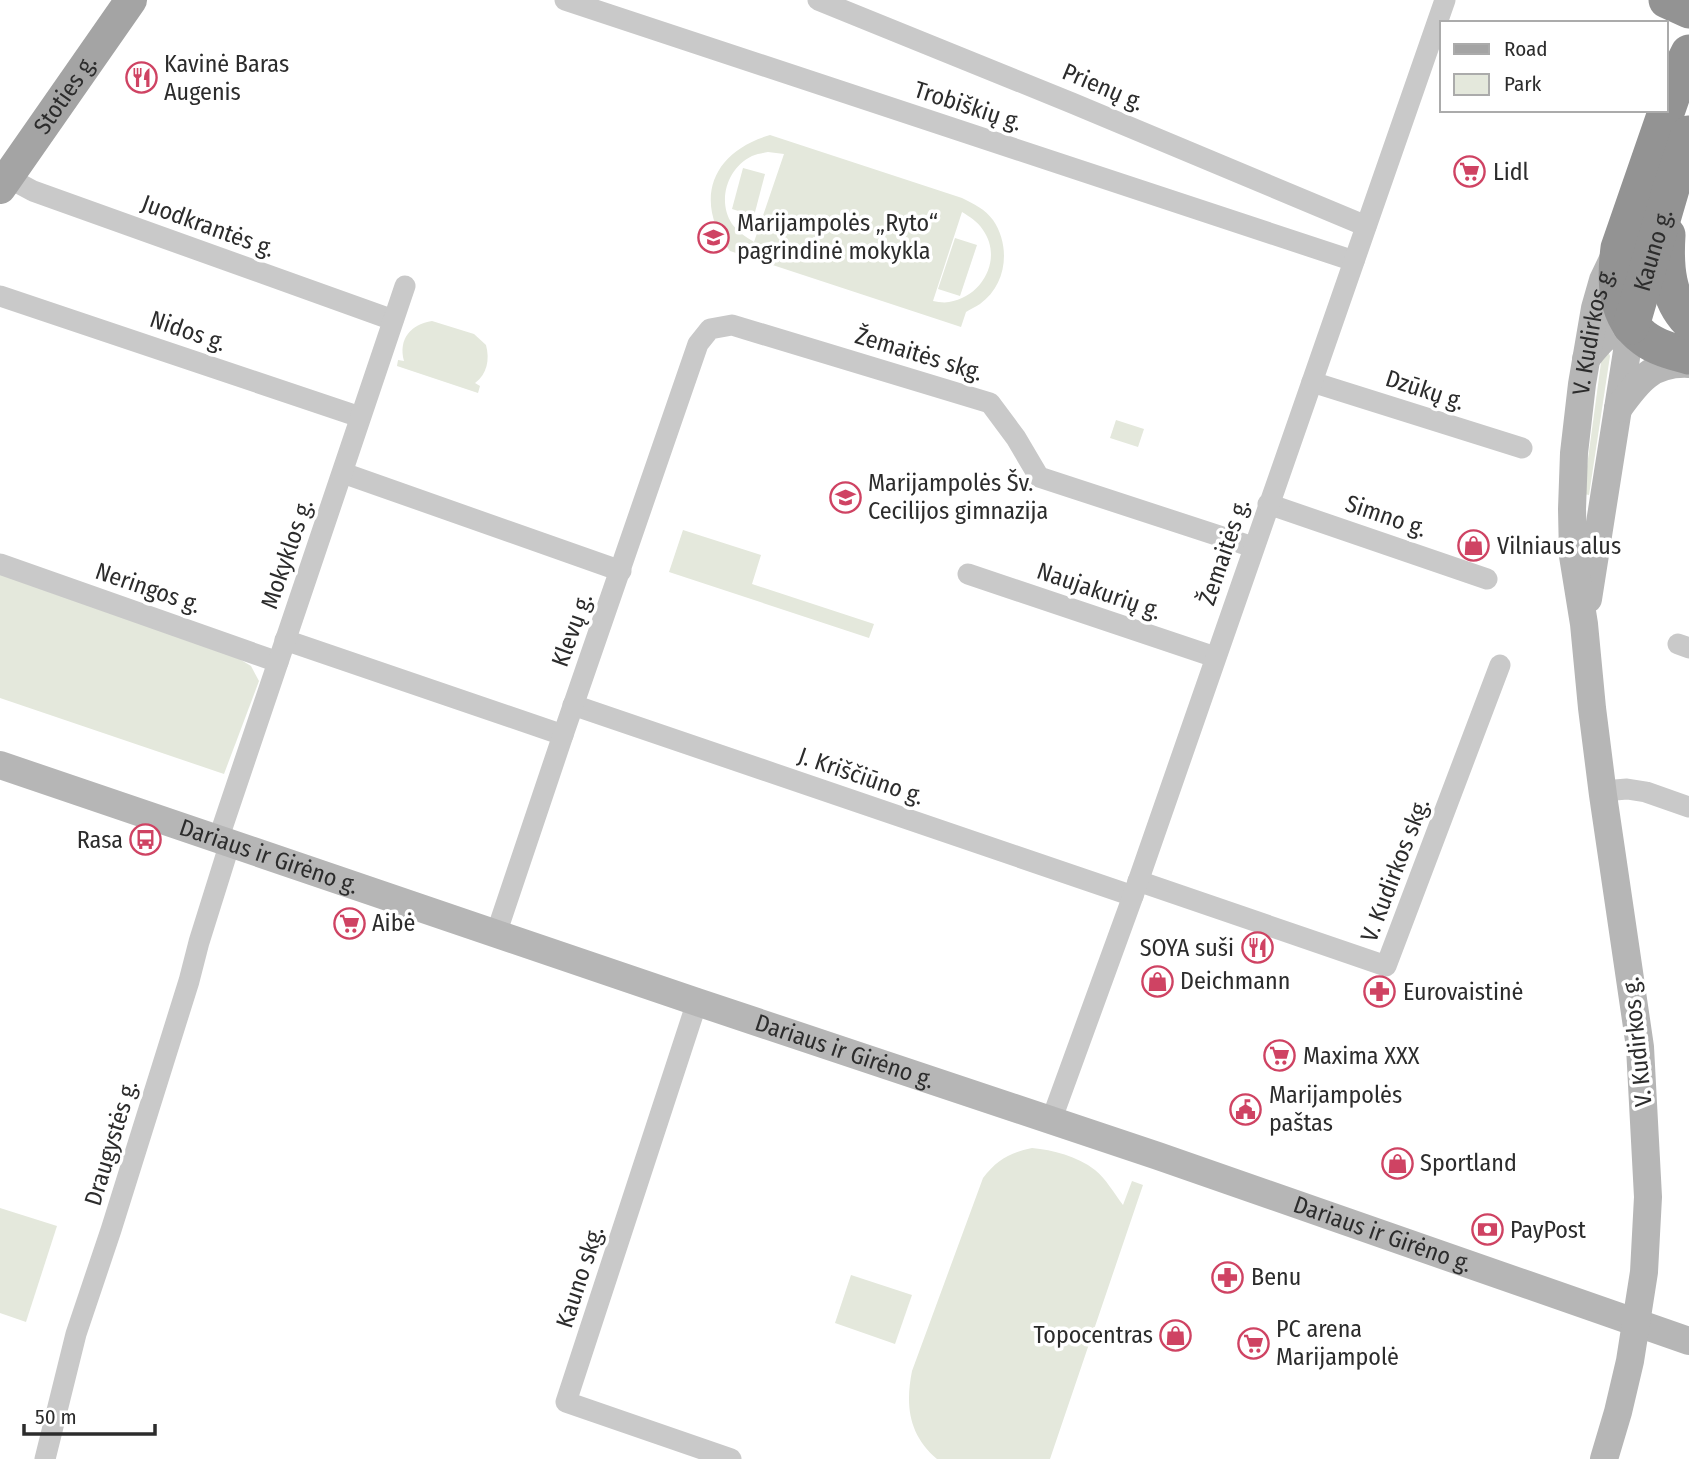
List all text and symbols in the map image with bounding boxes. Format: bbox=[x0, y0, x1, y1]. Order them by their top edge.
legend bbox=[1440, 21, 1668, 112]
text: Road bbox=[1504, 36, 1548, 62]
street label: Stoties g. bbox=[28, 50, 102, 139]
place label: Kavinė Baras Augenis bbox=[164, 50, 289, 106]
street label: Prienų g. bbox=[1058, 57, 1148, 117]
restaurant icon: Kavinė Baras Augenis bbox=[124, 61, 158, 95]
text: Park bbox=[1504, 71, 1542, 97]
street label: Trobiškių g. bbox=[911, 75, 1025, 137]
supermarket icon: Lidl bbox=[1453, 155, 1487, 189]
place label: Lidl bbox=[1493, 158, 1529, 186]
street label: Juodkrantės g. bbox=[138, 189, 278, 263]
street label: Kauno g. bbox=[1628, 206, 1678, 294]
place label: Marijampolės „Ryto“ pagrindinė mokykla bbox=[737, 209, 938, 265]
school or university icon: Marijampolės „Ryto“ pagrindinė mokykla bbox=[697, 220, 731, 254]
street label: V. Kudirkos g. bbox=[1567, 262, 1621, 397]
street label: Nidos g. bbox=[146, 305, 230, 357]
street label: Žemaitės skg. bbox=[852, 321, 986, 387]
street label: Dzūkų g. bbox=[1382, 364, 1468, 416]
place label: Marijampolės Šv. Cecilijos gimnazija bbox=[868, 468, 1048, 525]
school or university icon: Marijampolės Šv. Cecilijos gimnazija bbox=[828, 480, 862, 514]
street label: Simno g. bbox=[1342, 489, 1430, 543]
street label: Žemaitės g. bbox=[1193, 495, 1255, 609]
street label: Mokyklos g. bbox=[255, 496, 319, 612]
shop icon: Vilniaus alus bbox=[1457, 529, 1491, 563]
place label: Vilniaus alus bbox=[1497, 532, 1621, 560]
street label: Neringos g. bbox=[92, 557, 204, 619]
street label: Naujakurių g. bbox=[1033, 557, 1165, 625]
street label: Klevų g. bbox=[546, 590, 598, 670]
street label: J. Kriščiūno g. bbox=[795, 741, 927, 811]
street label: V. Kudirkos skg. bbox=[1355, 794, 1435, 946]
street label: Dariaus ir Girėno g. bbox=[176, 813, 362, 900]
bus stop icon: Rasa bbox=[129, 823, 163, 857]
place label: Rasa bbox=[77, 826, 123, 854]
supermarket icon: Aibė bbox=[332, 906, 366, 940]
place label: Aibė bbox=[372, 909, 415, 937]
restaurant icon: SOYA suši bbox=[1240, 931, 1274, 965]
place label: SOYA suši bbox=[1140, 934, 1234, 962]
shop icon: Deichmann bbox=[1140, 964, 1174, 998]
place label: Deichmann bbox=[1180, 967, 1290, 995]
pharmacy icon: Eurovaistinė bbox=[1363, 975, 1397, 1009]
street label: V. Kudirkos g. bbox=[1616, 976, 1658, 1108]
place label: Eurovaistinė bbox=[1403, 978, 1523, 1006]
street label: Dariaus ir Girėno g. bbox=[752, 1008, 938, 1094]
supermarket icon: Maxima XXX bbox=[1263, 1039, 1297, 1073]
place label: Maxima XXX bbox=[1303, 1042, 1420, 1070]
street label: Draugystės g. bbox=[79, 1077, 143, 1209]
place label: Marijampolės paštas bbox=[1269, 1081, 1402, 1137]
public building icon: Marijampolės paštas bbox=[1229, 1092, 1263, 1126]
shop icon: Sportland bbox=[1380, 1146, 1414, 1180]
place label: Sportland bbox=[1420, 1149, 1517, 1177]
street label: Dariaus ir Girėno g. bbox=[1290, 1190, 1475, 1278]
bank icon: PayPost bbox=[1470, 1213, 1504, 1247]
place label: PayPost bbox=[1510, 1216, 1586, 1244]
street label: Kauno skg. bbox=[550, 1223, 610, 1331]
pharmacy icon: Benu bbox=[1211, 1260, 1245, 1294]
place label: Benu bbox=[1251, 1263, 1301, 1291]
place label: PC arena Marijampolė bbox=[1276, 1315, 1399, 1371]
shop icon: Topocentras bbox=[1159, 1318, 1193, 1352]
place label: Topocentras bbox=[1034, 1321, 1153, 1349]
supermarket icon: PC arena Marijampolė bbox=[1236, 1326, 1270, 1360]
scale bar bbox=[24, 1392, 156, 1436]
text: 50 m bbox=[35, 1404, 77, 1430]

